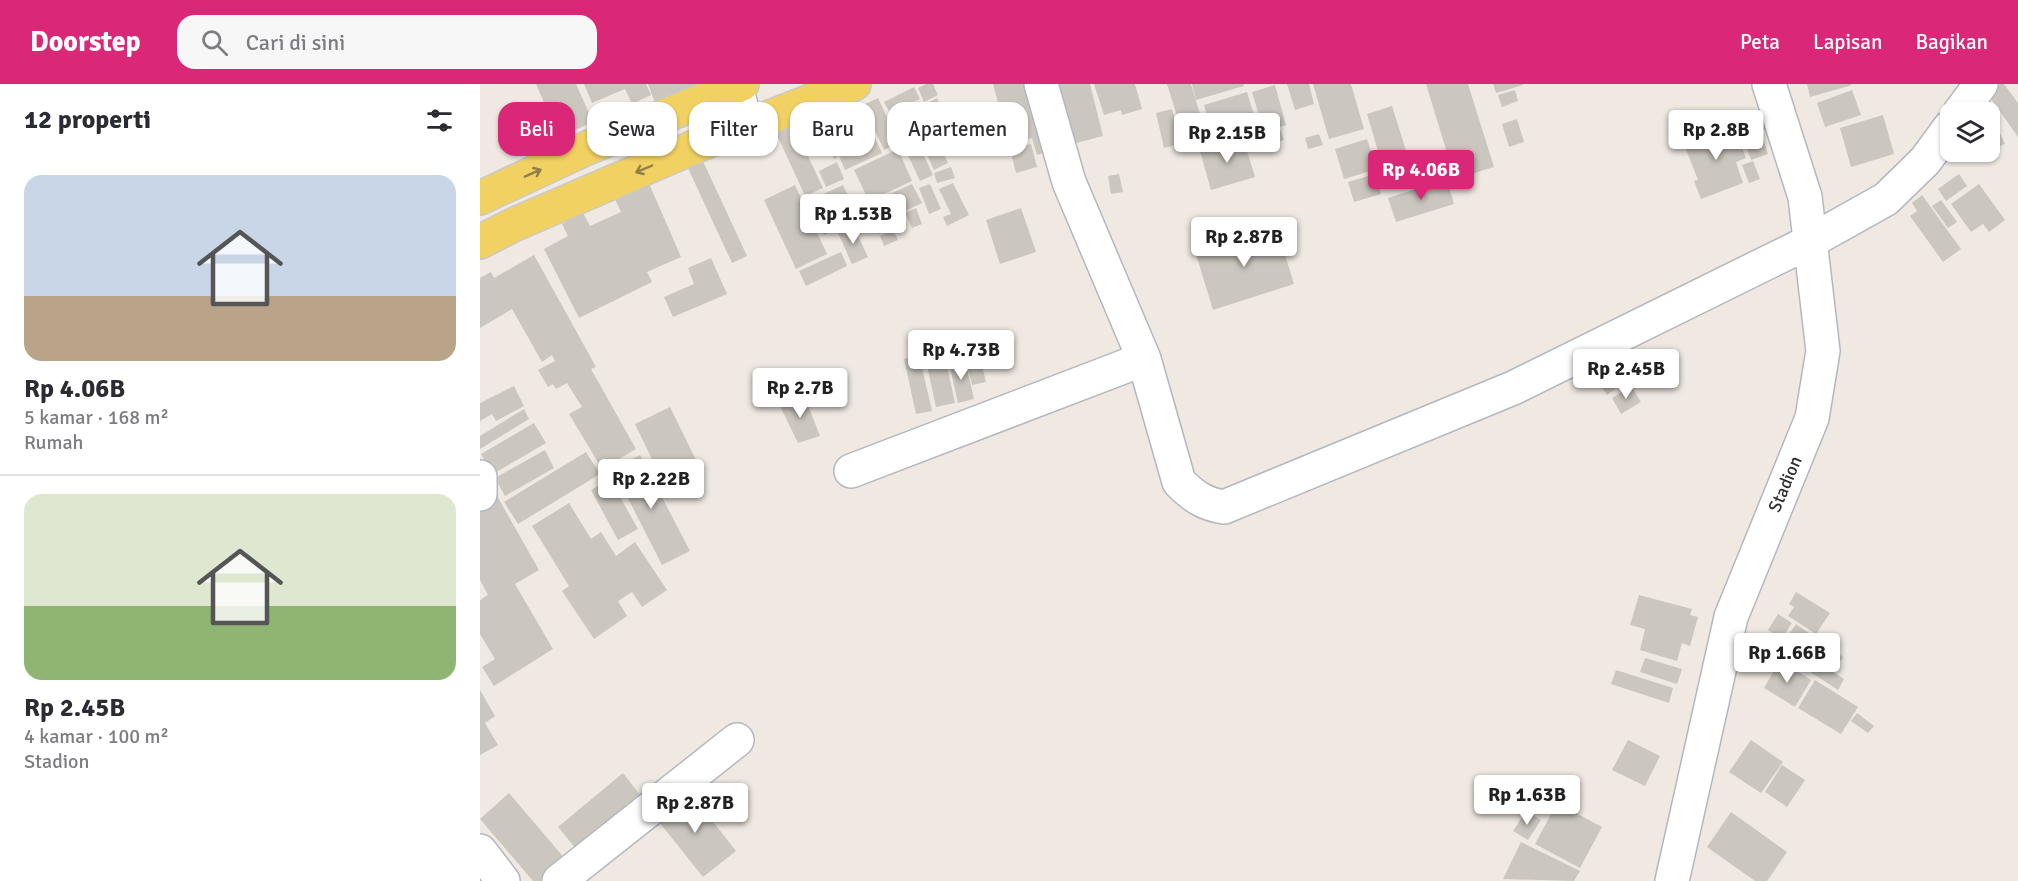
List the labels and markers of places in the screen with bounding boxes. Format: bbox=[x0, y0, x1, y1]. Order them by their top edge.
pin: Rp 2.8B bbox=[1661, 110, 1771, 161]
pin: Rp 2.15B bbox=[1165, 113, 1289, 164]
pin: Rp 4.06B bbox=[1359, 150, 1483, 201]
pin: Rp 1.53B bbox=[791, 194, 915, 245]
pin: Rp 2.87B bbox=[1182, 217, 1306, 268]
pin: Rp 4.73B bbox=[899, 330, 1023, 381]
pin: Rp 2.45B bbox=[1564, 349, 1688, 400]
pin: Rp 2.7B bbox=[745, 368, 855, 419]
pin: Rp 2.22B bbox=[589, 459, 713, 510]
pin: Rp 1.66B bbox=[1725, 633, 1849, 684]
pin: Rp 1.63B bbox=[1465, 775, 1589, 826]
pin: Rp 2.87B bbox=[633, 783, 757, 834]

